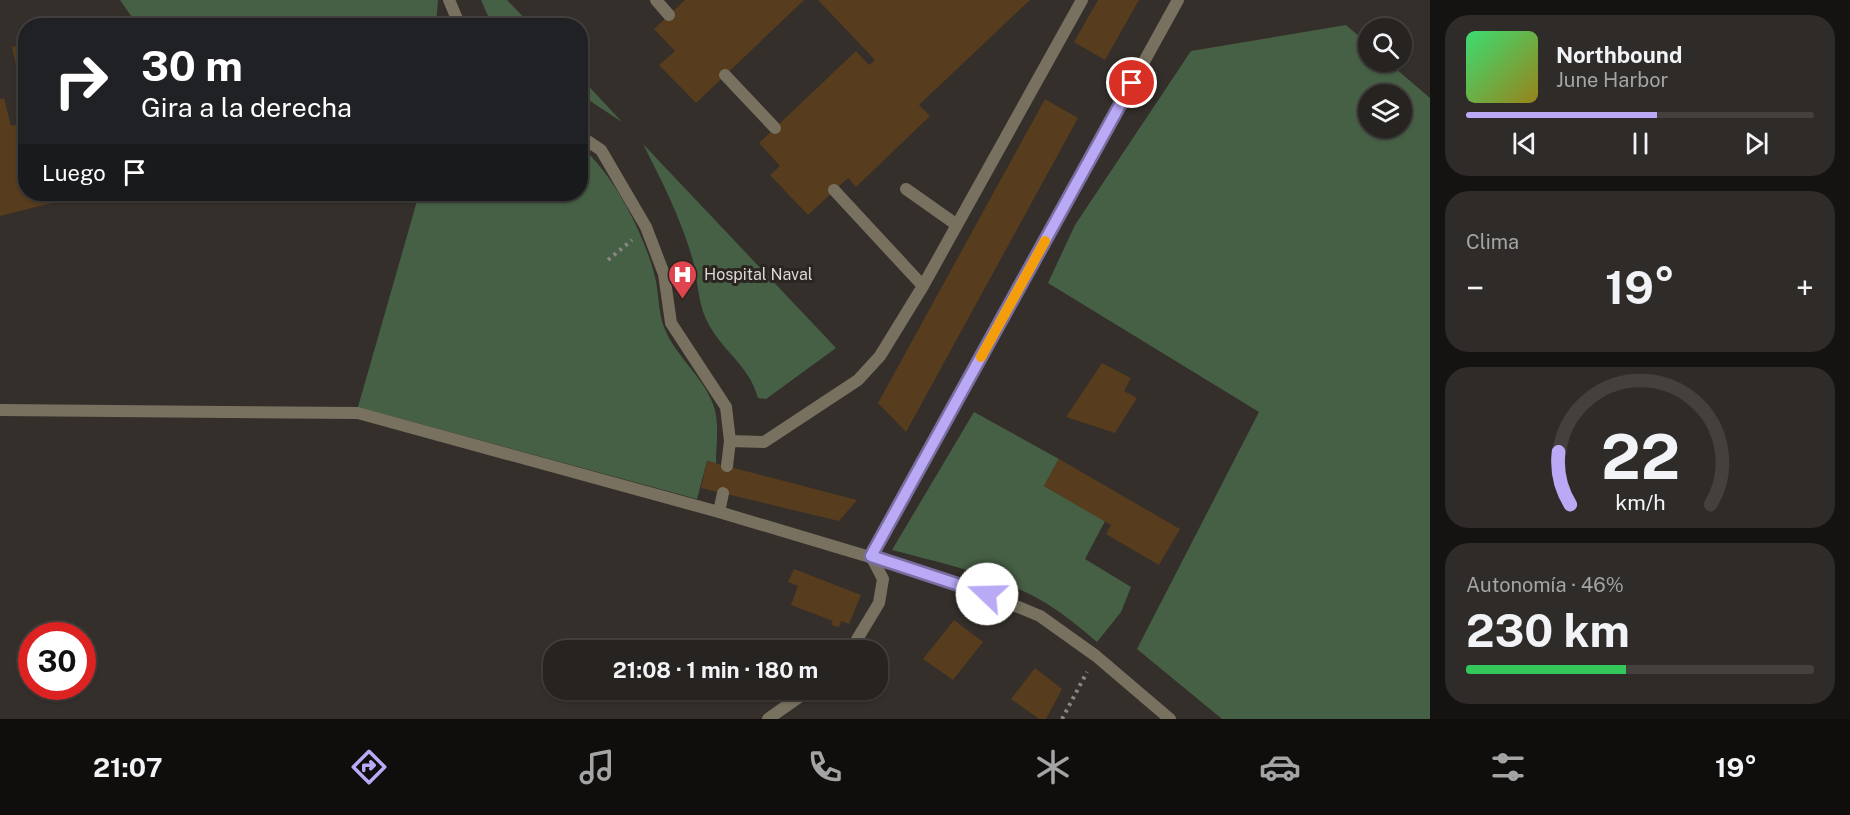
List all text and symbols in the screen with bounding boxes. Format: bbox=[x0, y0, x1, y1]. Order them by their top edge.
map controls bbox=[1358, 18, 1412, 138]
button: search bbox=[1358, 18, 1412, 72]
text: 30 m bbox=[141, 41, 243, 90]
icon: right bbox=[42, 42, 120, 120]
text: Northbound bbox=[1556, 42, 1682, 68]
pin bbox=[1106, 57, 1157, 108]
icon: arrive bbox=[1115, 66, 1148, 99]
text: June Harbor bbox=[1556, 68, 1668, 92]
button: layers bbox=[1358, 84, 1412, 138]
text: Gira a la derecha bbox=[141, 91, 352, 123]
icon: previous bbox=[1508, 127, 1541, 160]
icon: pause bbox=[1624, 127, 1657, 160]
icon: next bbox=[1740, 127, 1773, 160]
icon: arrive bbox=[118, 156, 151, 189]
text: Luego bbox=[42, 160, 106, 186]
text: Clima bbox=[1466, 230, 1519, 254]
hospital icon: Hospital Naval bbox=[667, 258, 699, 300]
text: 19° bbox=[1605, 261, 1675, 314]
place label: Hospital Naval bbox=[704, 265, 813, 284]
text: − bbox=[1466, 269, 1484, 307]
text: + bbox=[1796, 269, 1814, 307]
text: 22 bbox=[1600, 420, 1680, 493]
text: km/h bbox=[1615, 490, 1665, 515]
position arrow bbox=[955, 562, 1019, 626]
text: Autonomía · 46% bbox=[1466, 573, 1624, 597]
text: 230 km bbox=[1466, 604, 1630, 657]
speed limit sign: 30 bbox=[18, 622, 96, 700]
text: 21:08 · 1 min · 180 m bbox=[613, 657, 818, 683]
icon: directions bbox=[348, 746, 390, 788]
icon: music bbox=[576, 746, 618, 788]
icon: phone bbox=[804, 746, 846, 788]
icon: climate bbox=[1032, 746, 1074, 788]
icon: car bbox=[1259, 746, 1301, 788]
icon: filters bbox=[1487, 746, 1529, 788]
text: 21:07 bbox=[93, 751, 163, 783]
text: 19° bbox=[1715, 751, 1757, 783]

